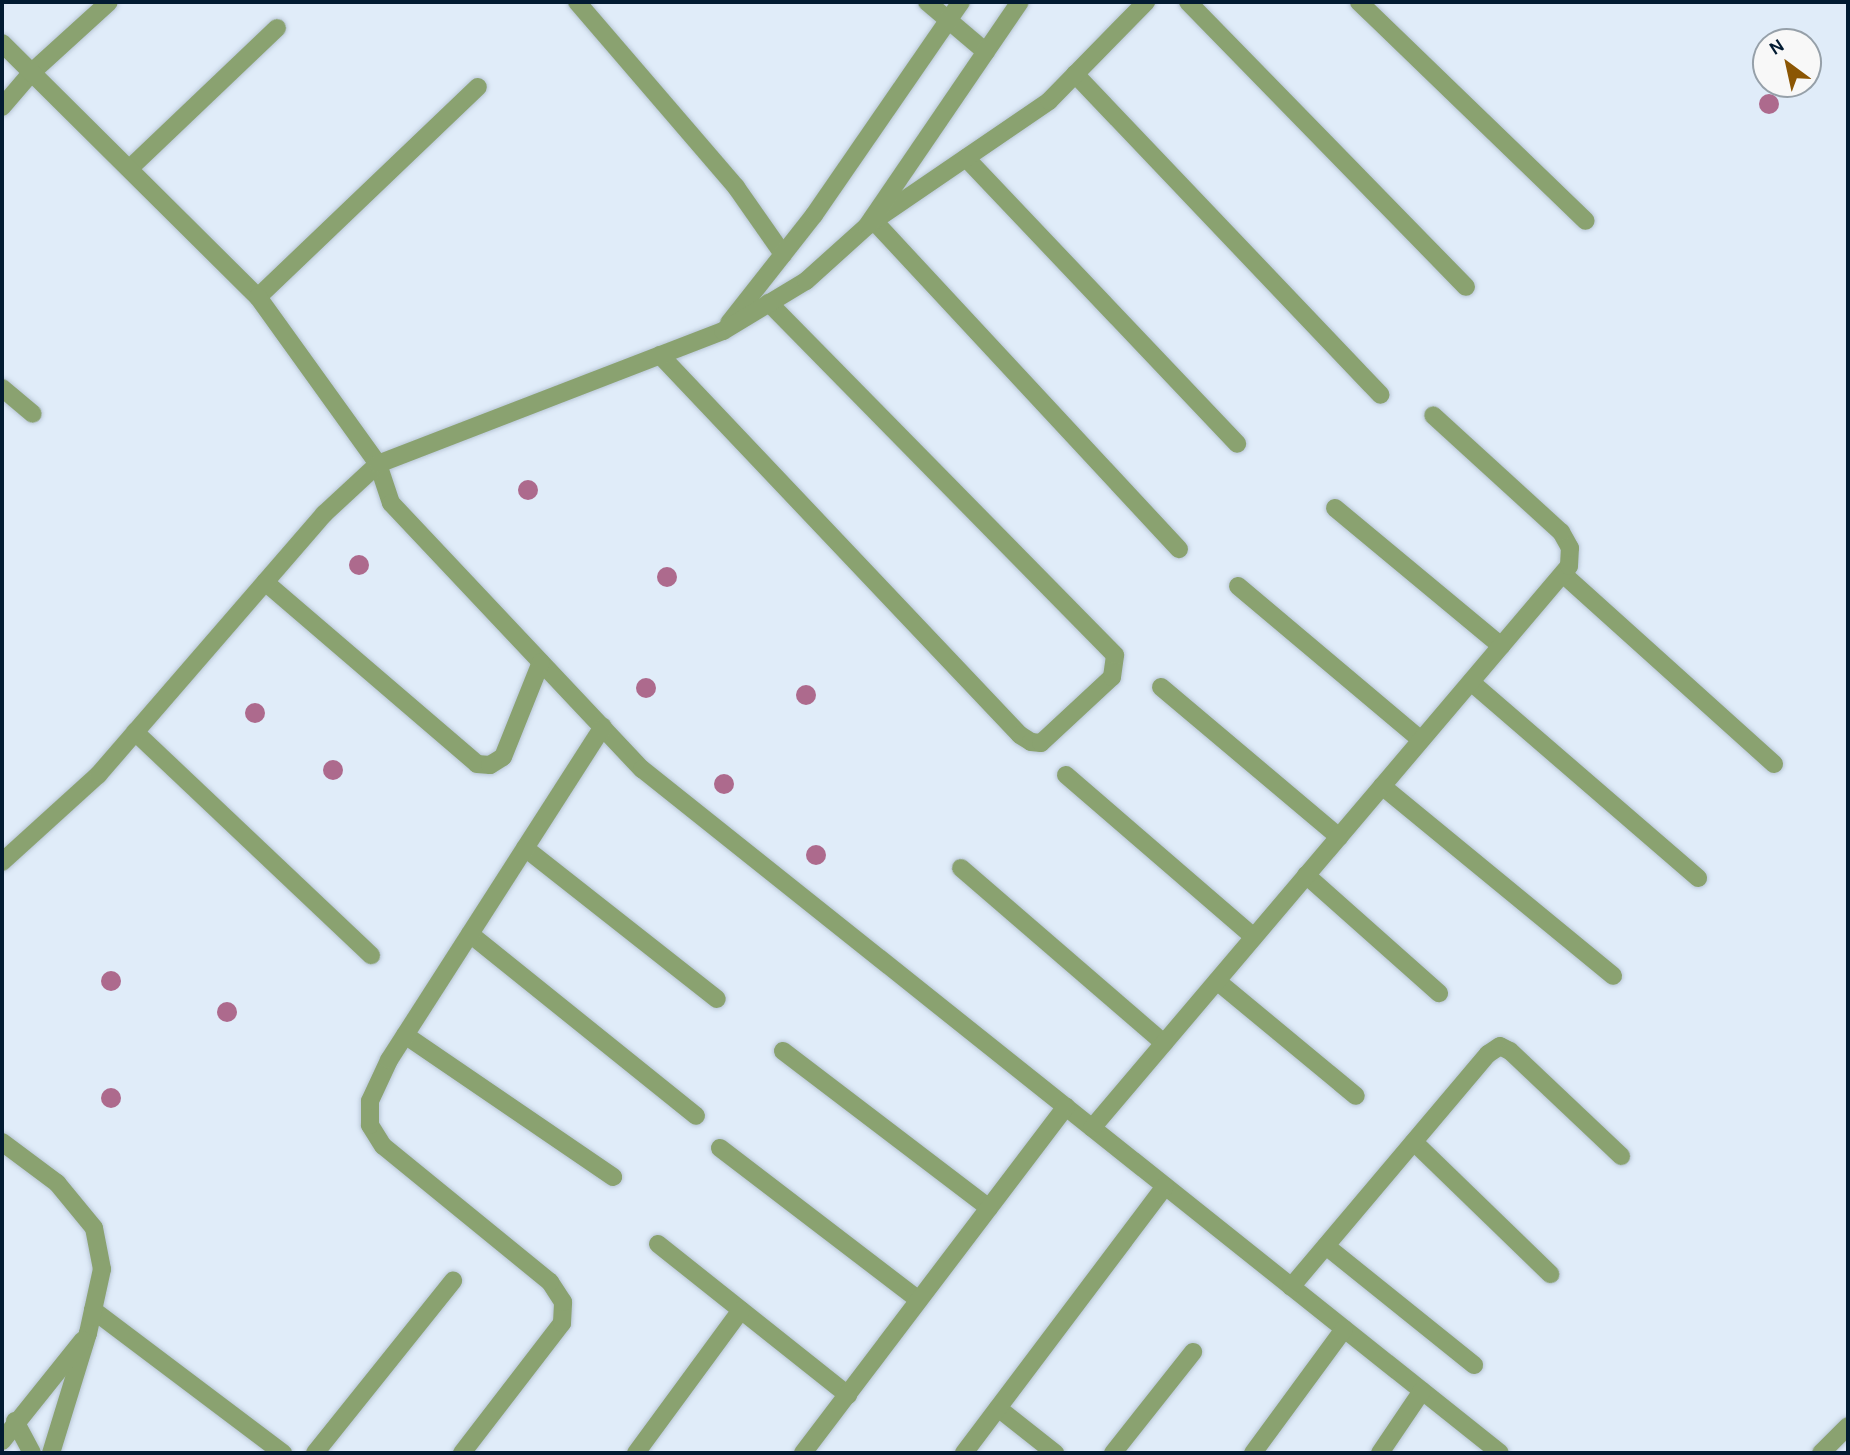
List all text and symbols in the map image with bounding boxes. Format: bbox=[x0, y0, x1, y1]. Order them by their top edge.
north arrow bbox=[1752, 28, 1822, 98]
text: N bbox=[1765, 34, 1788, 60]

